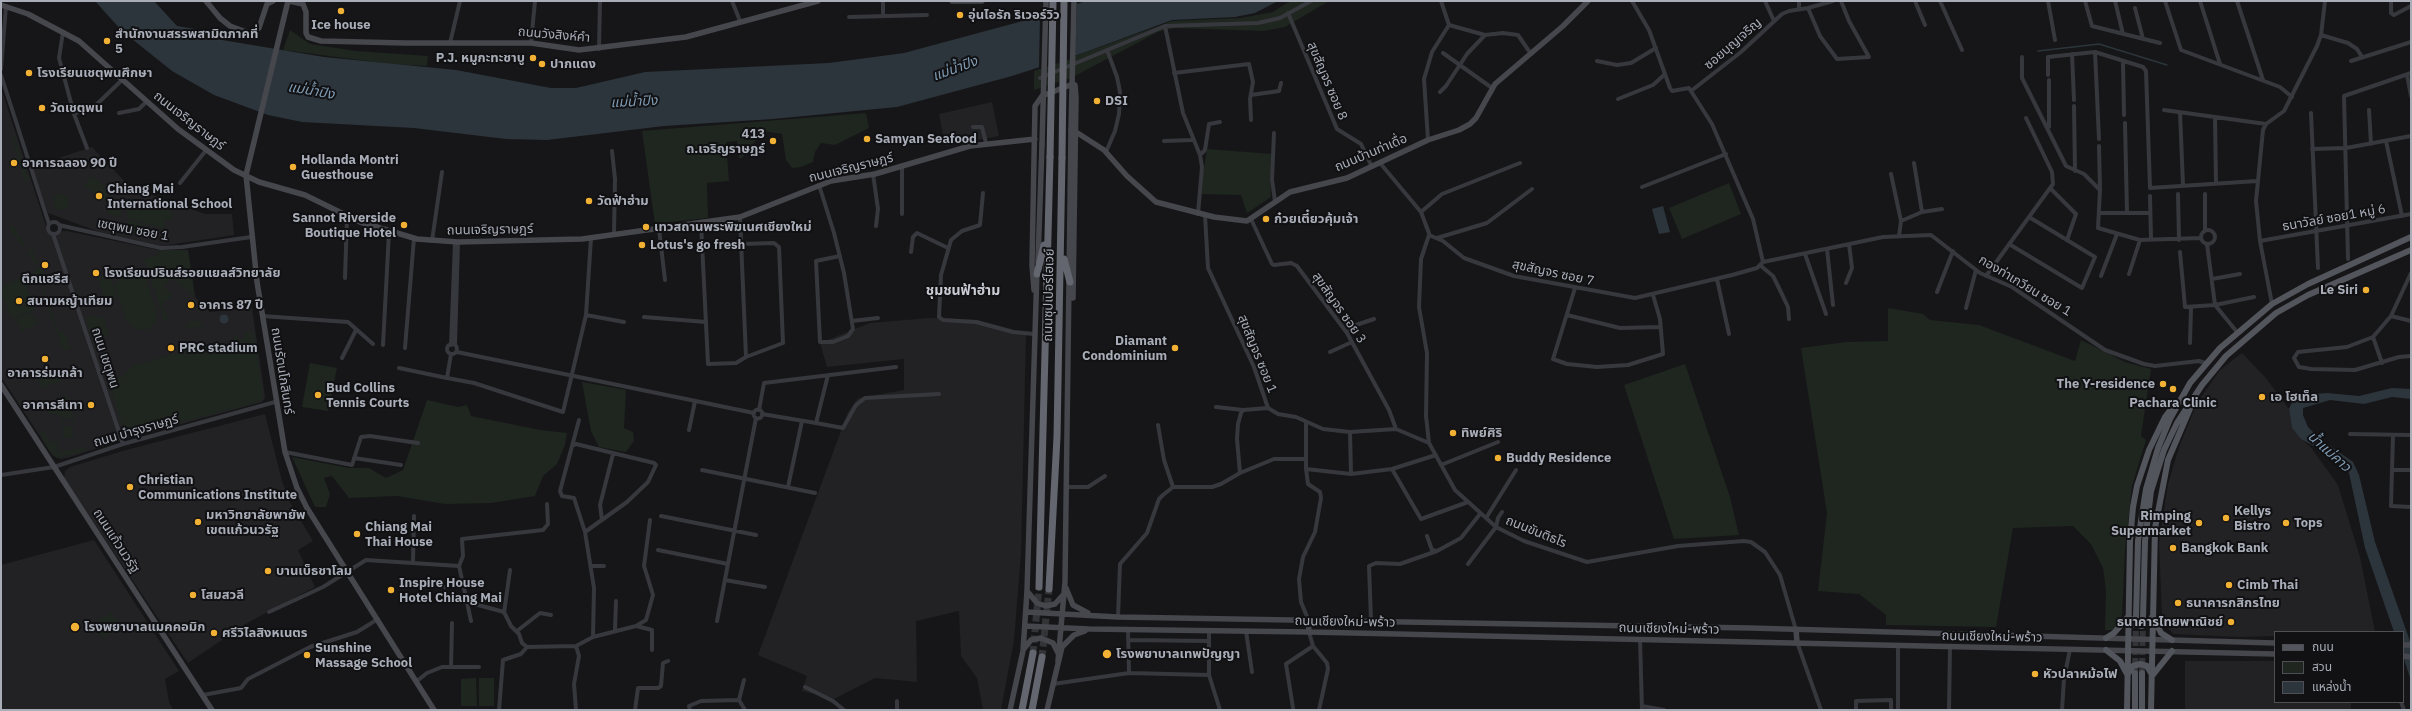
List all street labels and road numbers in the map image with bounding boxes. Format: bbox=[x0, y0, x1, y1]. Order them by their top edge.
street label: ซอยบุญเจริญ bbox=[1701, 15, 1765, 73]
street label: ถนนวังสิงห์คำ bbox=[517, 24, 591, 46]
street label: สุขสัญจร ซอย 8 bbox=[1304, 40, 1350, 122]
street label: ถนนเจริญราษฎร์ bbox=[150, 88, 228, 154]
street label: ถนนบ้านท่าเดื่อ bbox=[1332, 131, 1410, 175]
street label: ถนนเจริญราษฎร์ bbox=[807, 150, 895, 186]
street label: ธนาวัลย์ ซอย1 หมู่ 6 bbox=[2281, 201, 2387, 235]
street label: เชตุพน ซอย 1 bbox=[96, 215, 170, 245]
street label: ถนนเจริญราษฎร์ bbox=[447, 221, 533, 239]
street label: ถนนซุปเปอร์ไฮเวย์ bbox=[1040, 248, 1058, 342]
street label: กองท่าเกวียน ซอย 1 bbox=[1976, 252, 2074, 320]
street label: สุขสัญจร ซอย 7 bbox=[1511, 257, 1595, 289]
street label: สุขสัญจร ซอย 3 bbox=[1309, 269, 1369, 347]
street label: สุขสัญจร ซอย 1 bbox=[1234, 312, 1280, 396]
street label: ถนน เชตุพน bbox=[88, 326, 122, 390]
street label: ถนนรัตนโกสินทร์ bbox=[267, 326, 297, 416]
street label: ถนน บำรุงราษฏร์ bbox=[92, 411, 180, 451]
street label: ถนนแก้วนวรัฐ bbox=[90, 506, 142, 576]
street label: ถนนขันติธโร bbox=[1503, 513, 1569, 551]
street label: ถนนเชียงใหม่-พร้าว bbox=[1294, 613, 1396, 631]
street label: ถนนเชียงใหม่-พร้าว bbox=[1618, 620, 1720, 638]
street label: ถนนเชียงใหม่-พร้าว bbox=[1941, 628, 2043, 646]

